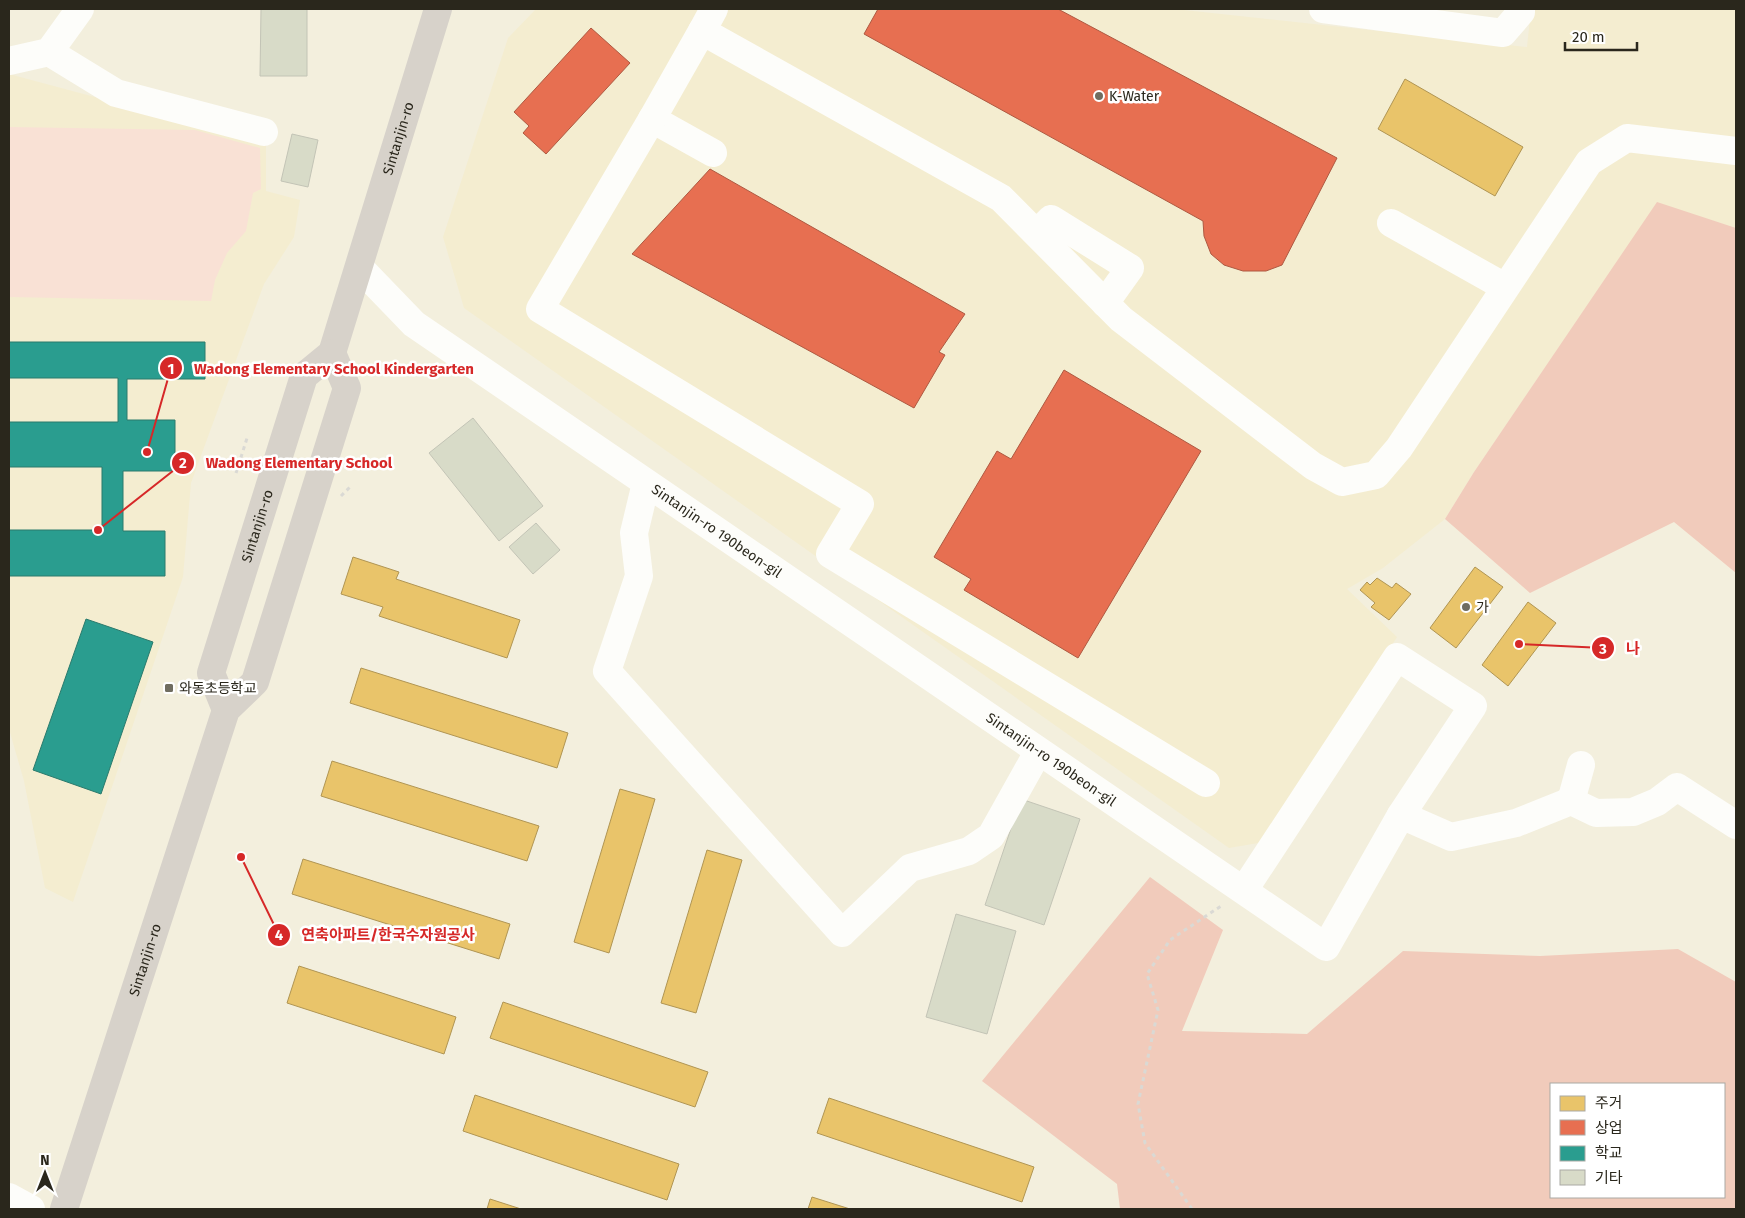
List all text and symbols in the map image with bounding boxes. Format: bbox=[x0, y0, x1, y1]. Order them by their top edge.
scale bar bbox=[1565, 20, 1638, 52]
text: 20 m bbox=[1572, 28, 1605, 46]
place label: K-Water bbox=[1109, 88, 1160, 105]
marker: K-Water bbox=[1093, 90, 1105, 102]
street label: Sintanjin-ro bbox=[379, 100, 418, 177]
callout: Wadong Elementary School Kindergarten bbox=[159, 353, 484, 383]
text: 1 bbox=[168, 360, 174, 378]
text: Wadong Elementary School Kindergarten bbox=[194, 360, 474, 378]
callout: Wadong Elementary School bbox=[170, 448, 402, 478]
text: 2 bbox=[179, 454, 187, 472]
text: Wadong Elementary School bbox=[206, 454, 393, 472]
street label: Sintanjin-ro 190beon-gil bbox=[648, 481, 785, 582]
street label: Sintanjin-ro bbox=[238, 488, 277, 565]
place label: 가 bbox=[1476, 599, 1489, 616]
marker: 가 bbox=[1460, 601, 1472, 613]
callout: 나 bbox=[1591, 633, 1650, 663]
text: 3 bbox=[1598, 640, 1607, 658]
text: 나 bbox=[1626, 640, 1640, 658]
place label: 와동초등학교 bbox=[179, 680, 256, 697]
marker: 와동초등학교 bbox=[163, 682, 175, 694]
street label: Sintanjin-ro 190beon-gil bbox=[983, 709, 1119, 810]
callout: 연축아파트/한국수자원공사 bbox=[266, 920, 485, 950]
street label: Sintanjin-ro bbox=[126, 921, 165, 999]
text: 4 bbox=[275, 926, 284, 944]
text: 연축아파트/한국수자원공사 bbox=[301, 926, 475, 944]
legend bbox=[1550, 1083, 1725, 1198]
text: 주거 bbox=[1595, 1094, 1623, 1112]
text: 상업 bbox=[1595, 1119, 1623, 1137]
text: 학교 bbox=[1595, 1144, 1623, 1162]
north arrow bbox=[20, 1148, 70, 1198]
text: N bbox=[40, 1152, 50, 1169]
text: 기타 bbox=[1595, 1169, 1623, 1187]

